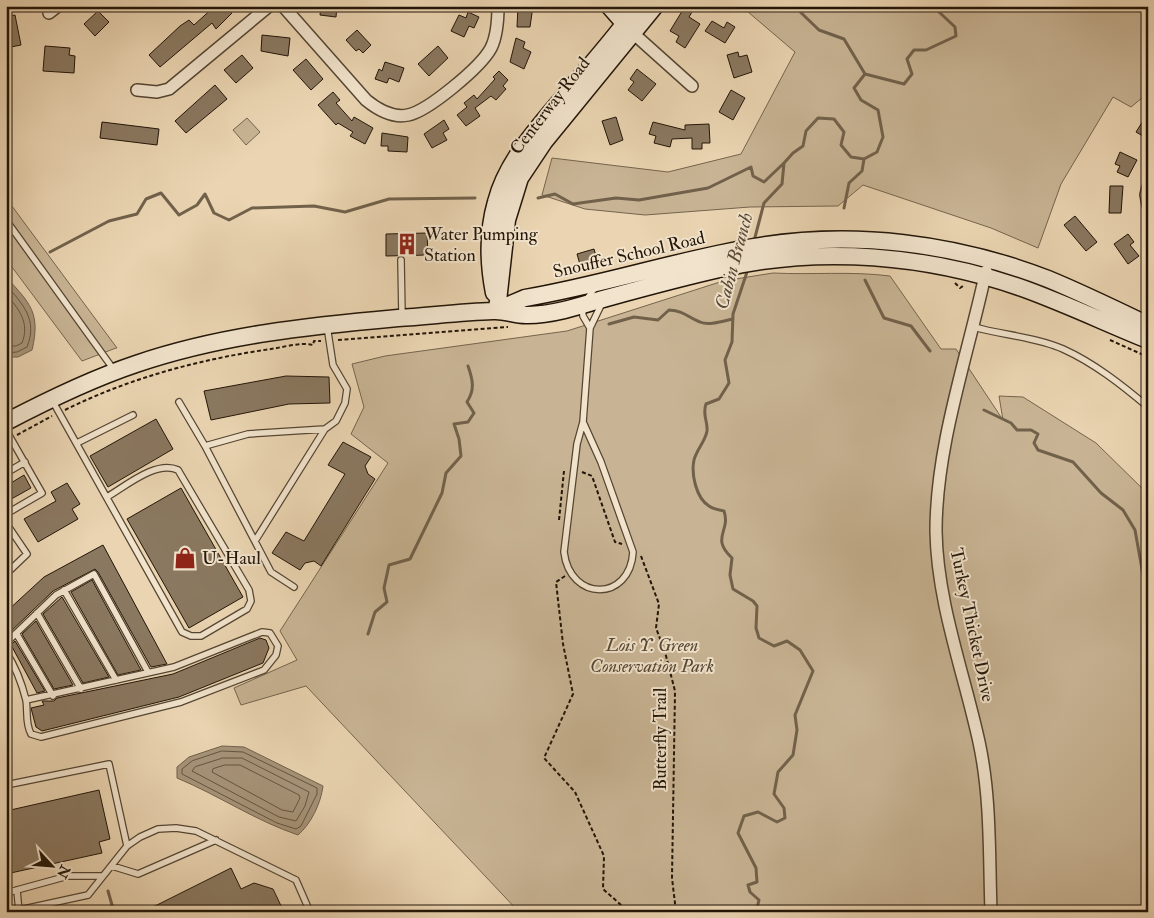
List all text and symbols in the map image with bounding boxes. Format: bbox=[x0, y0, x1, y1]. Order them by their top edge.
street label: Centerway Road bbox=[505, 52, 595, 159]
water label: Cabin Branch bbox=[710, 210, 758, 312]
place label: Water Pumping Station bbox=[423, 223, 539, 267]
street label: Snouffer School Road bbox=[551, 226, 707, 284]
building icon: Water Pumping Station bbox=[394, 231, 420, 257]
shop icon: U-Haul bbox=[172, 545, 198, 571]
street label: Turkey Thicket Drive bbox=[944, 546, 1000, 704]
place label: U-Haul bbox=[202, 547, 261, 570]
park label: Lois Y. Green Conservation Park bbox=[590, 634, 714, 678]
street label: Butterfly Trail bbox=[649, 687, 672, 790]
north arrow bbox=[28, 840, 78, 890]
text: N bbox=[53, 861, 74, 881]

